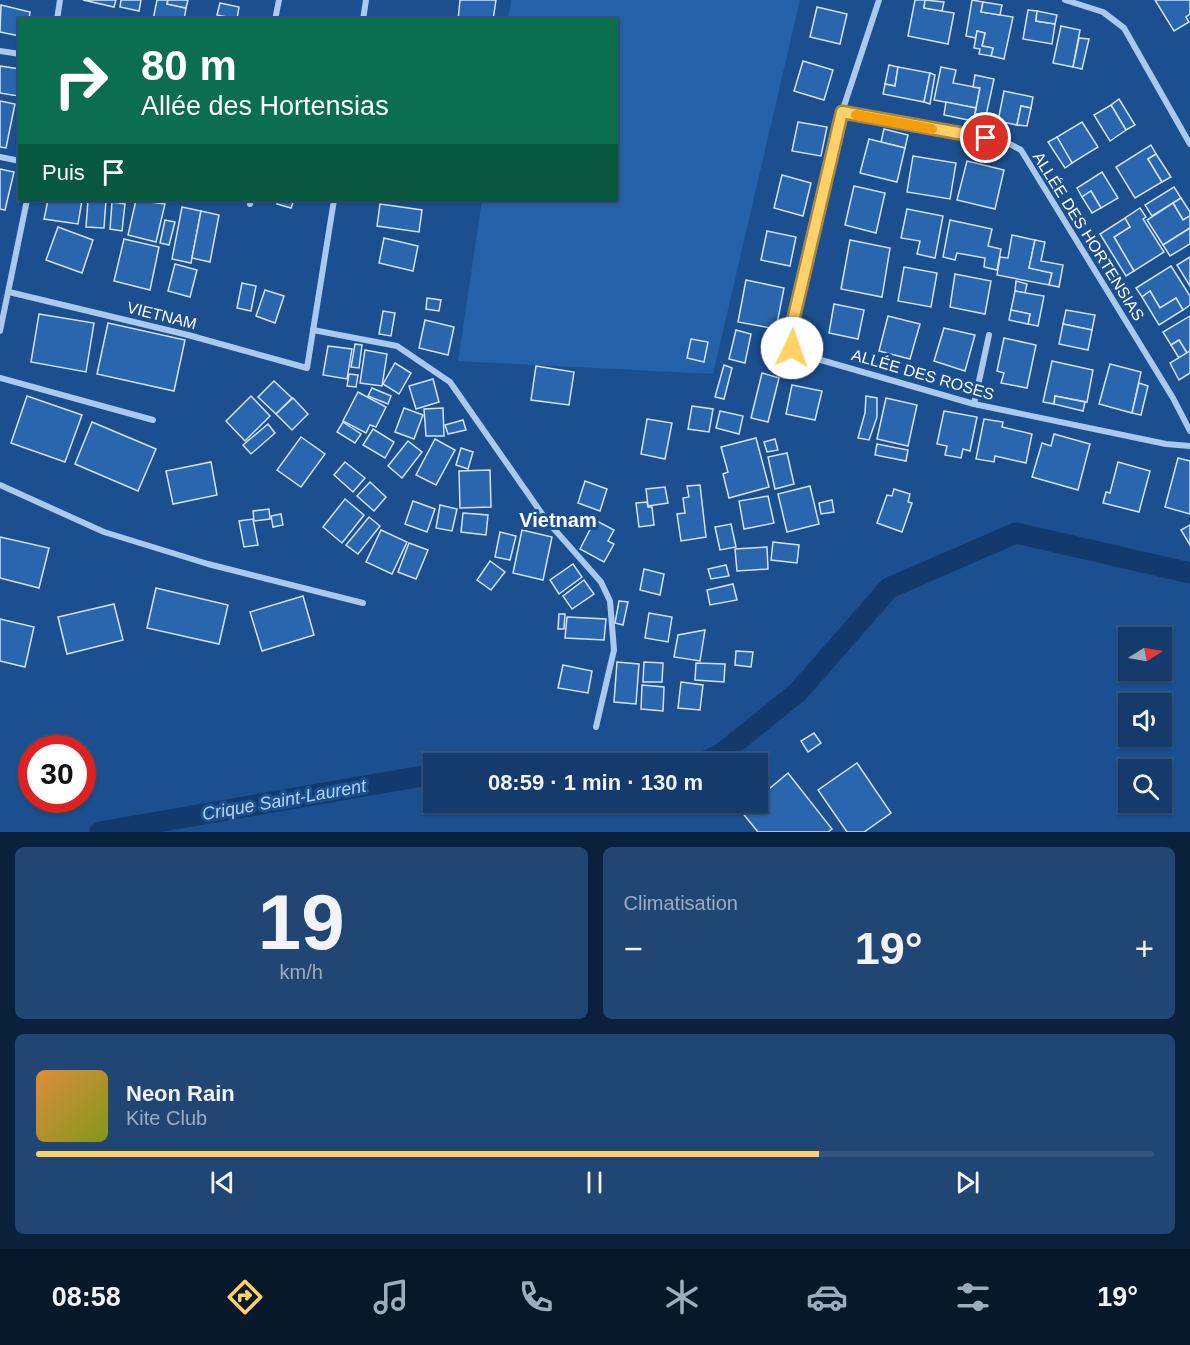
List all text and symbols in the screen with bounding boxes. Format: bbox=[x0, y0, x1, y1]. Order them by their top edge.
icon: right bbox=[42, 42, 120, 120]
text: 80 m bbox=[141, 42, 237, 89]
text: Allée des Hortensias bbox=[141, 91, 389, 121]
pin bbox=[960, 112, 1011, 163]
icon: arrive bbox=[969, 121, 1002, 154]
street label: ALLÉE DES HORTENSIAS bbox=[1030, 148, 1148, 324]
icon: arrive bbox=[97, 156, 130, 189]
text: Puis bbox=[42, 160, 85, 185]
street label: VIETNAM bbox=[125, 299, 198, 332]
position arrow bbox=[760, 316, 824, 380]
street label: ALLÉE DES ROSES bbox=[850, 345, 996, 403]
district label: Vietnam bbox=[519, 509, 597, 531]
north arrow bbox=[1118, 627, 1172, 681]
map controls bbox=[1118, 627, 1172, 813]
button: sound bbox=[1118, 693, 1172, 747]
speed limit sign: 30 bbox=[18, 735, 96, 813]
button: search bbox=[1118, 759, 1172, 813]
text: 08:59 · 1 min · 130 m bbox=[488, 770, 703, 795]
water label: Crique Saint-Laurent bbox=[200, 776, 368, 824]
text: 19 bbox=[258, 878, 345, 966]
text: Climatisation bbox=[624, 892, 738, 914]
text: 19° bbox=[855, 923, 923, 974]
text: − bbox=[624, 930, 643, 967]
text: + bbox=[1135, 930, 1154, 967]
text: km/h bbox=[280, 961, 323, 983]
text: Neon Rain bbox=[126, 1081, 235, 1106]
text: Kite Club bbox=[126, 1107, 207, 1129]
icon: previous bbox=[206, 1166, 239, 1199]
icon: pause bbox=[578, 1166, 611, 1199]
icon: next bbox=[951, 1166, 984, 1199]
icon: directions bbox=[224, 1276, 266, 1318]
icon: music bbox=[370, 1276, 412, 1318]
icon: phone bbox=[515, 1276, 557, 1318]
icon: climate bbox=[661, 1276, 703, 1318]
icon: car bbox=[806, 1276, 848, 1318]
icon: filters bbox=[952, 1276, 994, 1318]
text: 08:58 bbox=[52, 1282, 121, 1312]
text: 19° bbox=[1097, 1282, 1138, 1312]

